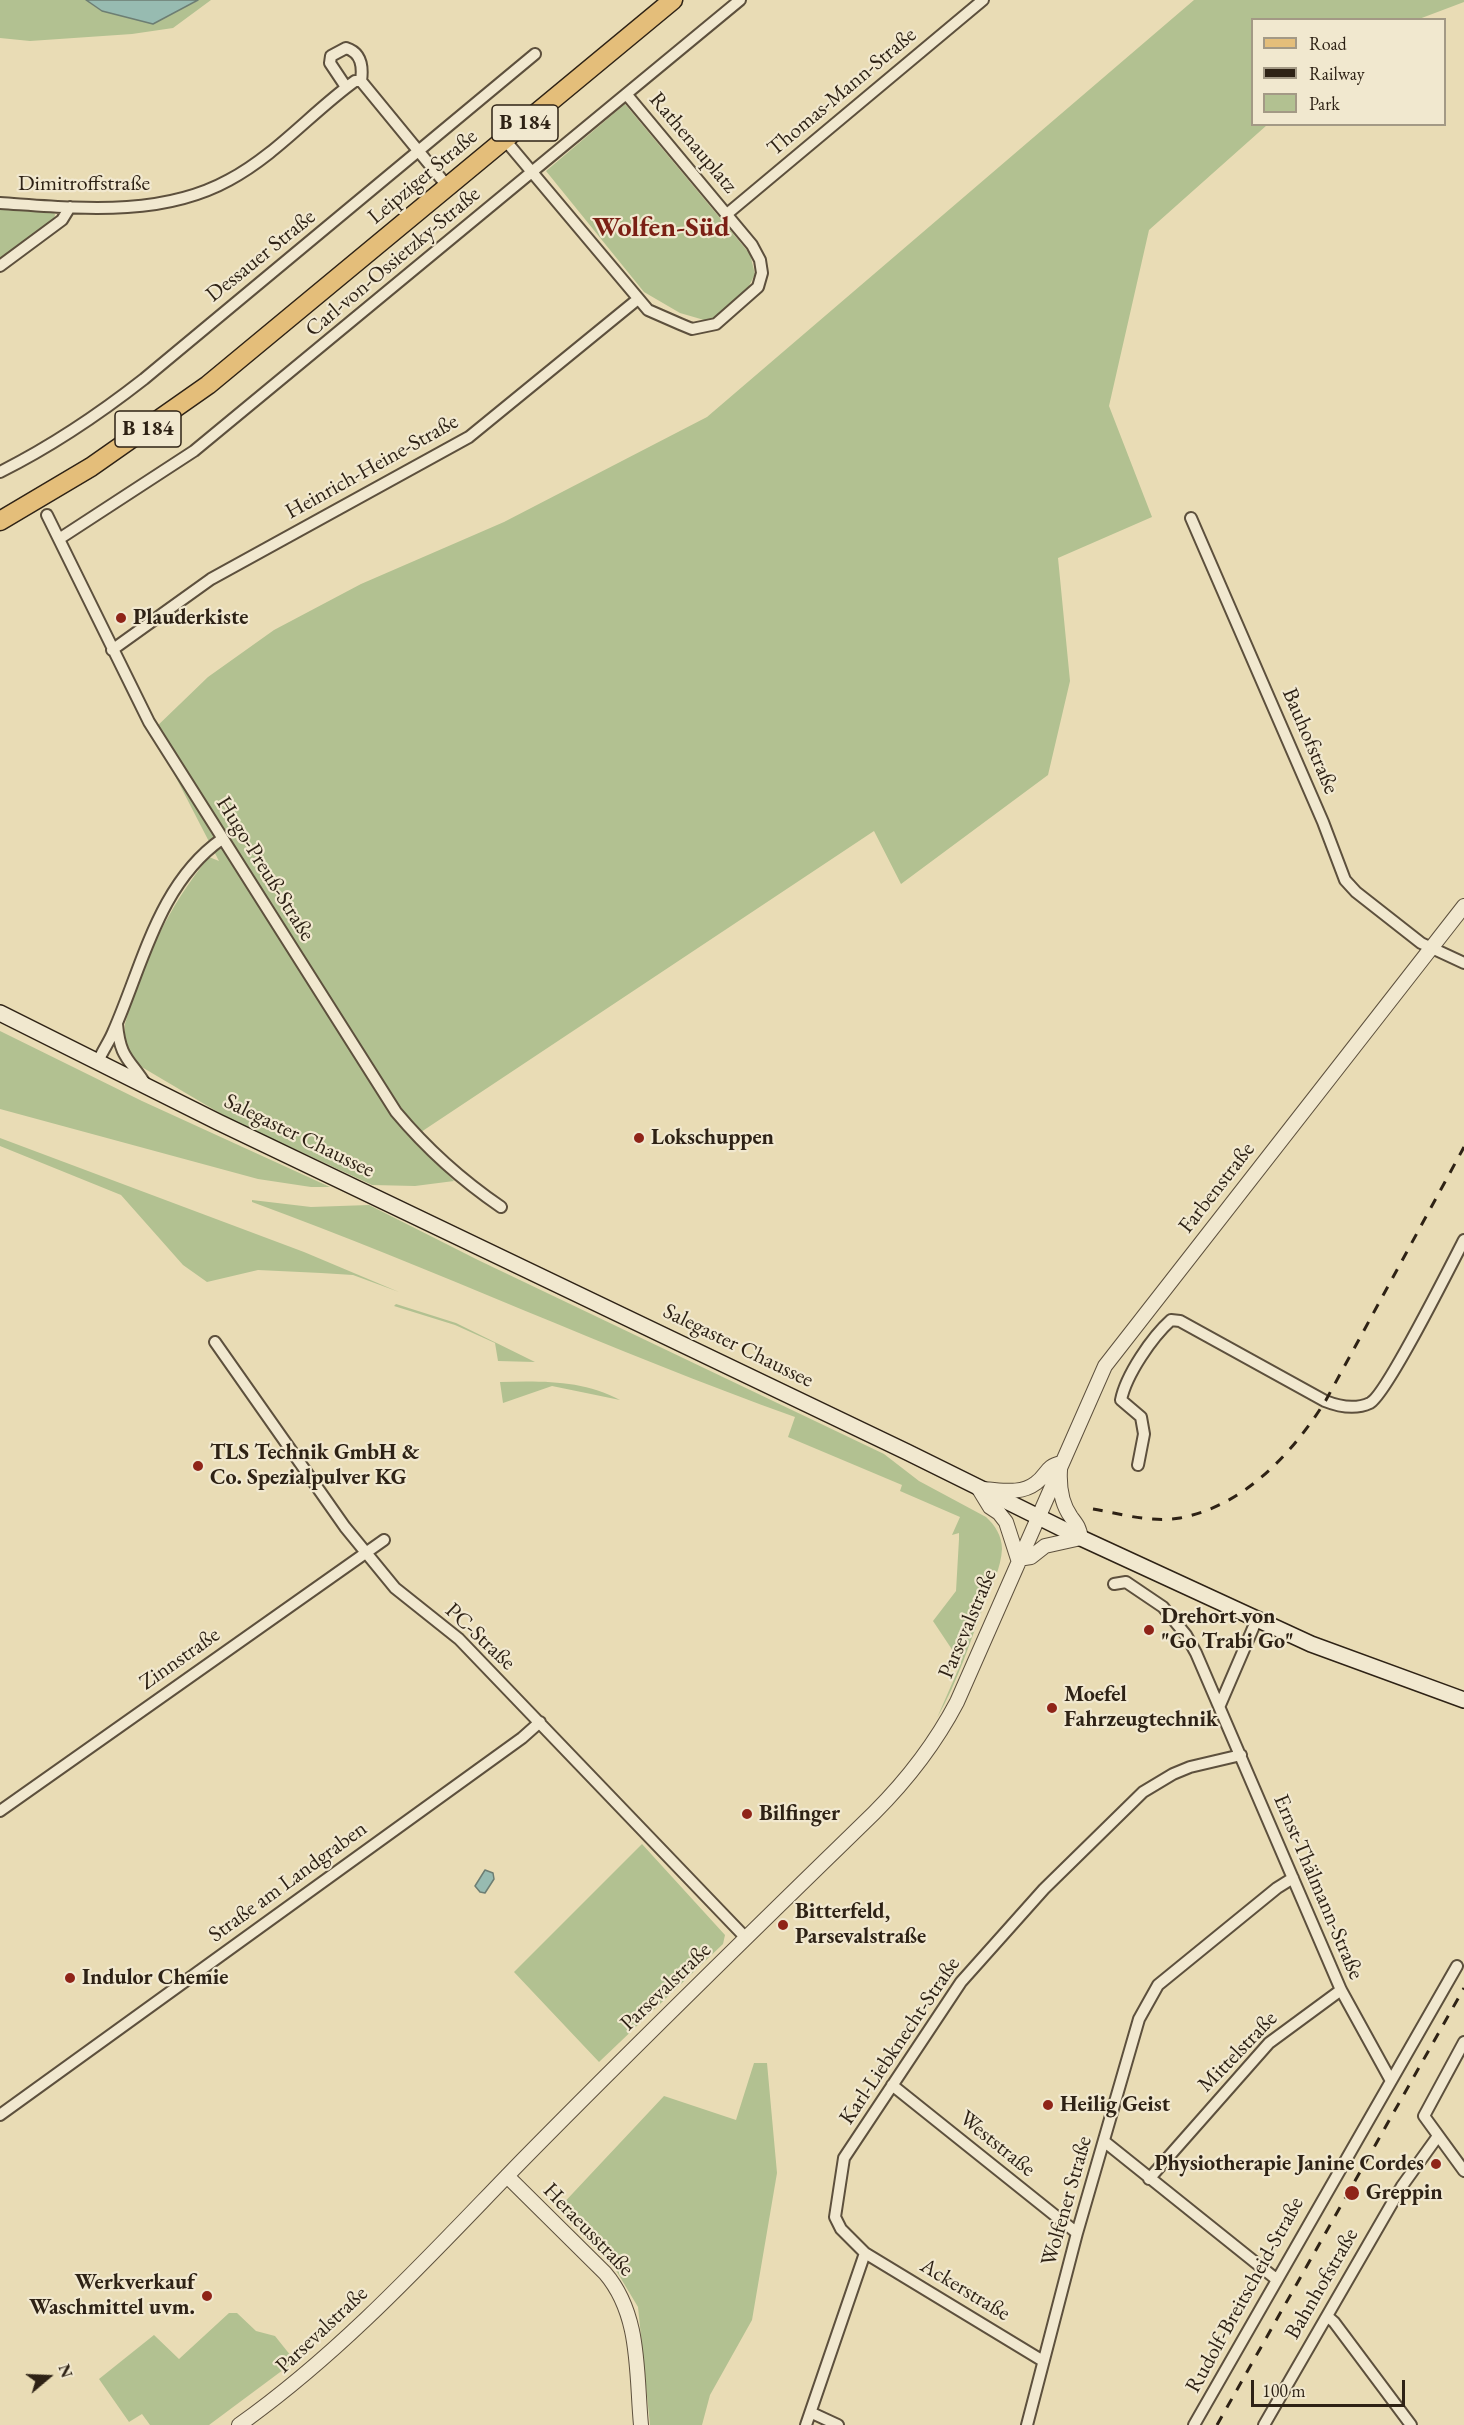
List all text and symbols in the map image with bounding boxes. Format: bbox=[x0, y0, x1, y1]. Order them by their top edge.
legend bbox=[1251, 18, 1446, 126]
street label: Thomas-Mann-Straße bbox=[762, 22, 922, 162]
text: Road bbox=[1309, 32, 1347, 55]
text: Railway bbox=[1309, 62, 1365, 85]
street label: Rathenauplatz bbox=[643, 87, 743, 199]
text: Park bbox=[1309, 92, 1340, 115]
road number: B 184 bbox=[492, 105, 558, 141]
street label: Leipziger Straße bbox=[363, 124, 483, 230]
street label: Dimitroffstraße bbox=[18, 171, 150, 197]
street label: Carl-von-Ossietzky-Straße bbox=[300, 181, 486, 343]
street label: Dessauer Straße bbox=[201, 204, 321, 308]
district label: Wolfen-Süd bbox=[592, 211, 730, 245]
street label: Heinrich-Heine-Straße bbox=[281, 409, 463, 525]
road number: B 184 bbox=[115, 411, 181, 447]
place label: Plauderkiste bbox=[133, 605, 248, 631]
marker: Plauderkiste bbox=[114, 611, 128, 625]
street label: Bauhofstraße bbox=[1276, 684, 1344, 798]
street label: Hugo-Preuß-Straße bbox=[210, 792, 320, 946]
street label: Salegaster Chaussee bbox=[219, 1088, 379, 1184]
place label: Lokschuppen bbox=[651, 1125, 774, 1151]
marker: Lokschuppen bbox=[632, 1131, 646, 1145]
street label: Farbenstraße bbox=[1173, 1137, 1261, 1239]
street label: Salegaster Chaussee bbox=[658, 1298, 818, 1394]
place label: TLS Technik GmbH & Co. Spezialpulver KG bbox=[210, 1440, 419, 1492]
marker: TLS Technik GmbH & Co. Spezialpulver KG bbox=[191, 1459, 205, 1473]
street label: Parsevalstraße bbox=[933, 1565, 1003, 1683]
street label: PC-Straße bbox=[439, 1598, 521, 1676]
place label: Drehort von "Go Trabi Go" bbox=[1161, 1604, 1294, 1656]
street label: Zinnstraße bbox=[135, 1622, 225, 1696]
marker: Drehort von "Go Trabi Go" bbox=[1142, 1623, 1156, 1637]
place label: Moefel Fahrzeugtechnik bbox=[1064, 1682, 1218, 1734]
marker: Moefel Fahrzeugtechnik bbox=[1045, 1701, 1059, 1715]
street label: Ernst-Thälmann-Straße bbox=[1267, 1791, 1369, 1983]
place label: Bilfinger bbox=[759, 1801, 840, 1827]
marker: Bilfinger bbox=[740, 1807, 754, 1821]
street label: Straße am Landgraben bbox=[204, 1816, 372, 1948]
place label: Bitterfeld, Parsevalstraße bbox=[795, 1899, 926, 1951]
marker: Bitterfeld, Parsevalstraße bbox=[776, 1918, 790, 1932]
street label: Parsevalstraße bbox=[615, 1937, 717, 2037]
street label: Karl-Liebknecht-Straße bbox=[834, 1952, 966, 2130]
place label: Indulor Chemie bbox=[82, 1965, 228, 1991]
marker: Indulor Chemie bbox=[63, 1971, 77, 1985]
street label: Mittelstraße bbox=[1193, 2006, 1283, 2098]
place label: Heilig Geist bbox=[1060, 2092, 1170, 2118]
marker: Heilig Geist bbox=[1041, 2098, 1055, 2112]
street label: Weststraße bbox=[954, 2105, 1040, 2183]
street label: Wolfener Straße bbox=[1036, 2133, 1098, 2269]
place label: Physiotherapie Janine Cordes bbox=[1154, 2151, 1424, 2177]
marker: Physiotherapie Janine Cordes bbox=[1429, 2157, 1443, 2171]
street label: Heraeusstraße bbox=[537, 2178, 639, 2282]
place label: Greppin bbox=[1366, 2180, 1443, 2206]
marker: Greppin bbox=[1343, 2184, 1361, 2202]
street label: Rudolf-Breitscheid-Straße bbox=[1180, 2192, 1310, 2398]
street label: Bahnhofstraße bbox=[1280, 2224, 1364, 2344]
street label: Ackerstraße bbox=[915, 2253, 1015, 2327]
place label: Werkverkauf Waschmittel uvm. bbox=[29, 2270, 195, 2322]
street label: Parsevalstraße bbox=[271, 2281, 373, 2379]
marker: Werkverkauf Waschmittel uvm. bbox=[200, 2289, 214, 2303]
north arrow bbox=[18, 2347, 78, 2407]
text: N bbox=[53, 2361, 78, 2381]
scale bar bbox=[1254, 2368, 1408, 2406]
text: 100 m bbox=[1262, 2379, 1306, 2402]

